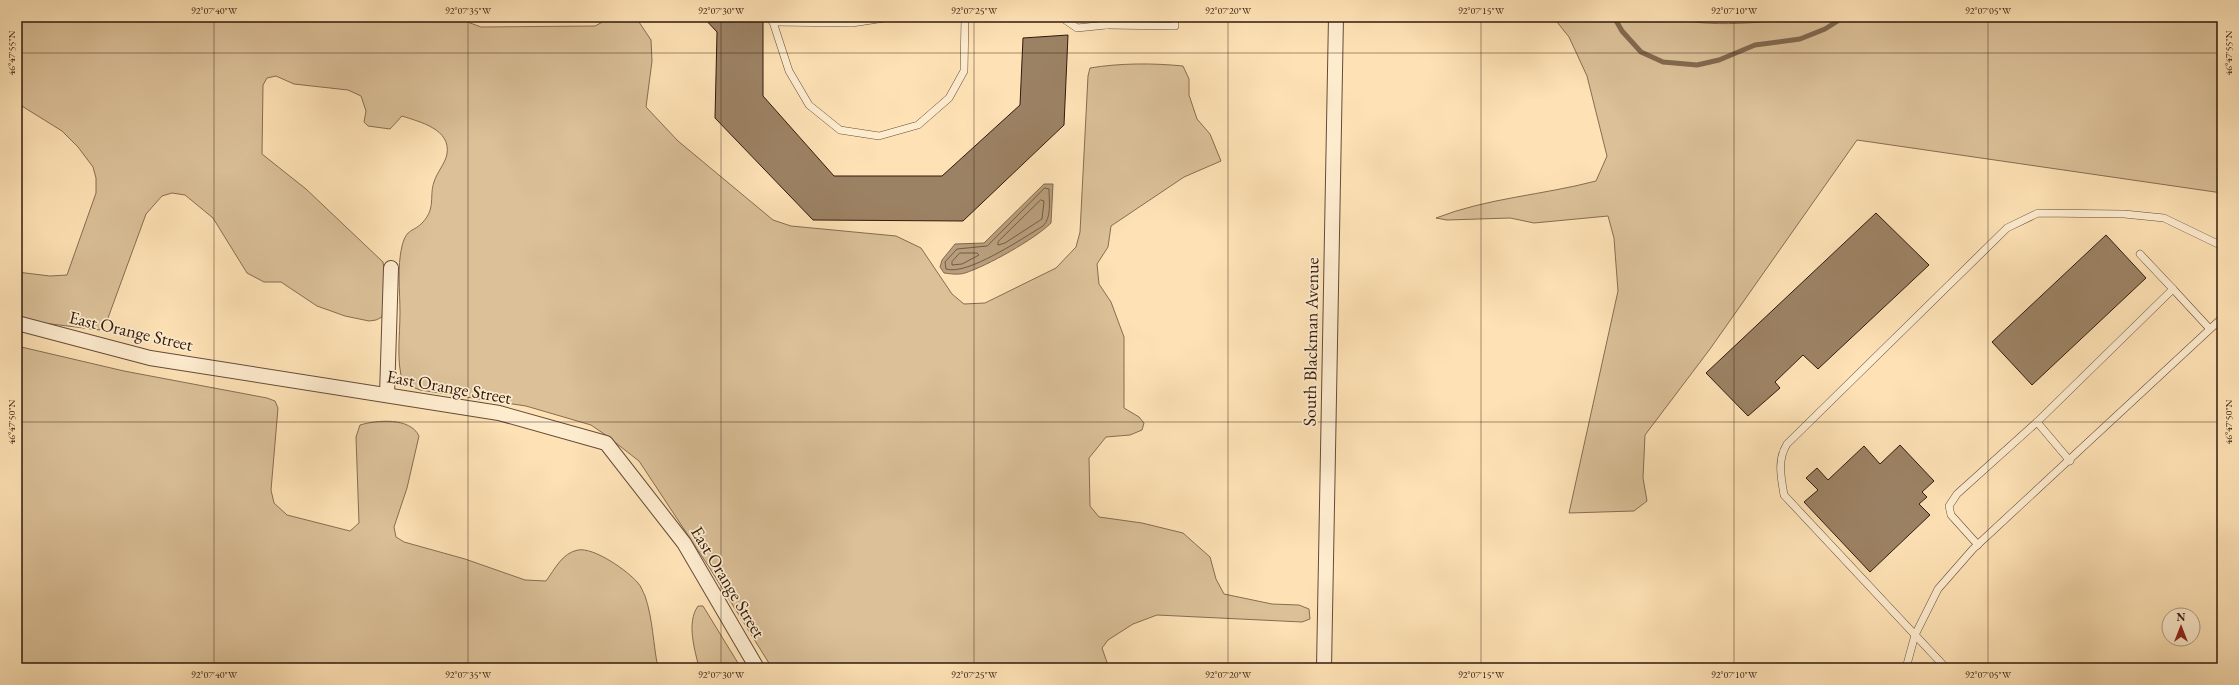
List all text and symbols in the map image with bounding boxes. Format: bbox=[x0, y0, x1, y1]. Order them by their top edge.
text: 92°07'40"W bbox=[191, 4, 238, 17]
text: 92°07'35"W bbox=[445, 4, 492, 17]
text: 92°07'30"W bbox=[698, 4, 745, 17]
text: 92°07'25"W bbox=[951, 4, 998, 17]
text: 92°07'20"W bbox=[1205, 4, 1252, 17]
text: 92°07'15"W bbox=[1458, 4, 1505, 17]
text: 92°07'10"W bbox=[1711, 4, 1758, 17]
text: 92°07'05"W bbox=[1965, 4, 2012, 17]
text: 46°47'55"N bbox=[5, 30, 18, 75]
text: 46°47'55"N bbox=[2222, 30, 2235, 75]
street label: South Blackman Avenue bbox=[1298, 257, 1323, 427]
street label: East Orange Street bbox=[67, 305, 196, 356]
street label: East Orange Street bbox=[385, 364, 514, 409]
text: 46°47'50"N bbox=[5, 399, 18, 444]
text: 46°47'50"N bbox=[2222, 399, 2235, 444]
street label: East Orange Street bbox=[686, 522, 771, 642]
north arrow bbox=[2161, 607, 2201, 647]
text: N bbox=[2177, 610, 2186, 624]
text: 92°07'40"W bbox=[191, 668, 238, 681]
text: 92°07'35"W bbox=[445, 668, 492, 681]
text: 92°07'30"W bbox=[698, 668, 745, 681]
text: 92°07'25"W bbox=[951, 668, 998, 681]
text: 92°07'20"W bbox=[1205, 668, 1252, 681]
text: 92°07'15"W bbox=[1458, 668, 1505, 681]
text: 92°07'10"W bbox=[1711, 668, 1758, 681]
text: 92°07'05"W bbox=[1965, 668, 2012, 681]

